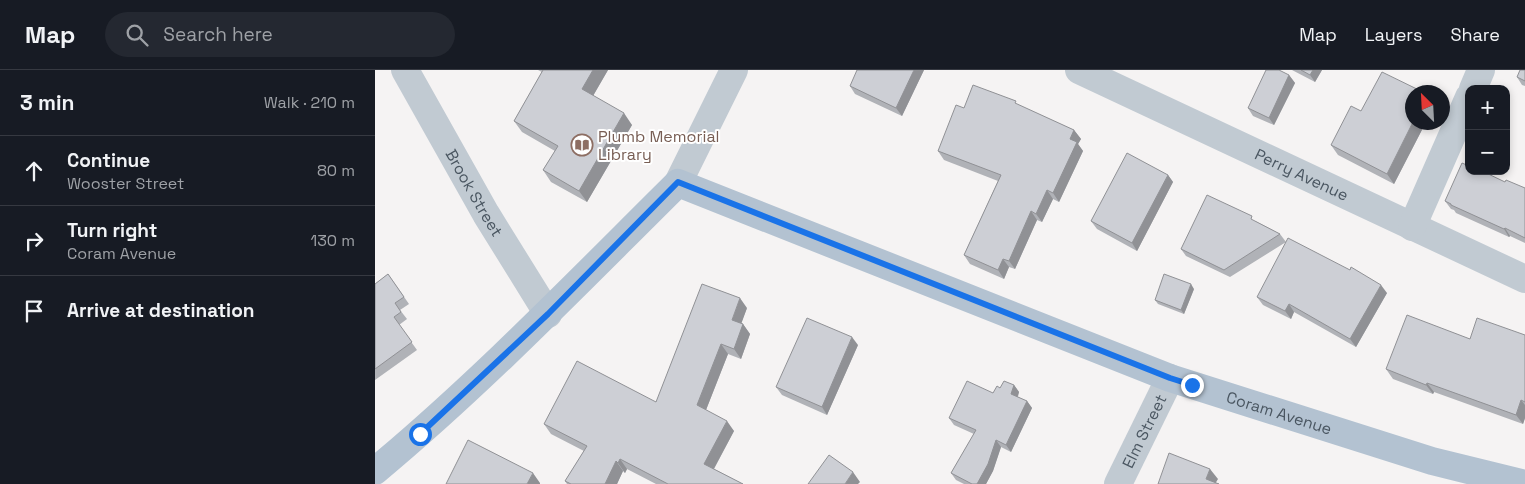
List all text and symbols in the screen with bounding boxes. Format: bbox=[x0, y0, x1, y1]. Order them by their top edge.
search box bbox=[105, 12, 455, 57]
text: Map bbox=[25, 19, 75, 50]
icon: search bbox=[123, 21, 151, 49]
text: Search here bbox=[163, 22, 273, 47]
text: Map bbox=[1299, 23, 1337, 46]
text: Layers bbox=[1365, 23, 1422, 46]
text: Share bbox=[1450, 23, 1500, 46]
north arrow bbox=[1405, 85, 1450, 130]
map controls bbox=[1465, 85, 1510, 175]
button: + bbox=[1465, 85, 1510, 130]
text: 3 min bbox=[20, 89, 75, 116]
text: Walk · 210 m bbox=[264, 92, 355, 113]
place label: Plumb Memorial Library bbox=[598, 126, 720, 165]
button: − bbox=[1465, 130, 1510, 175]
library icon: Plumb Memorial Library bbox=[570, 133, 594, 157]
street label: Perry Avenue bbox=[1251, 144, 1352, 206]
street label: Brook Street bbox=[441, 145, 508, 241]
text: Continue bbox=[67, 148, 150, 173]
icon: ahead bbox=[20, 157, 48, 185]
text: 80 m bbox=[317, 160, 355, 181]
text: Wooster Street bbox=[67, 173, 184, 194]
text: Turn right bbox=[67, 218, 157, 243]
icon: right bbox=[20, 227, 48, 255]
text: 130 m bbox=[311, 230, 355, 251]
text: Coram Avenue bbox=[67, 243, 176, 264]
icon: arrive bbox=[20, 297, 48, 325]
text: Arrive at destination bbox=[67, 298, 255, 323]
route end bbox=[1181, 374, 1204, 397]
street label: Coram Avenue bbox=[1224, 387, 1334, 440]
street label: Elm Street bbox=[1117, 391, 1171, 472]
route start bbox=[409, 423, 432, 446]

